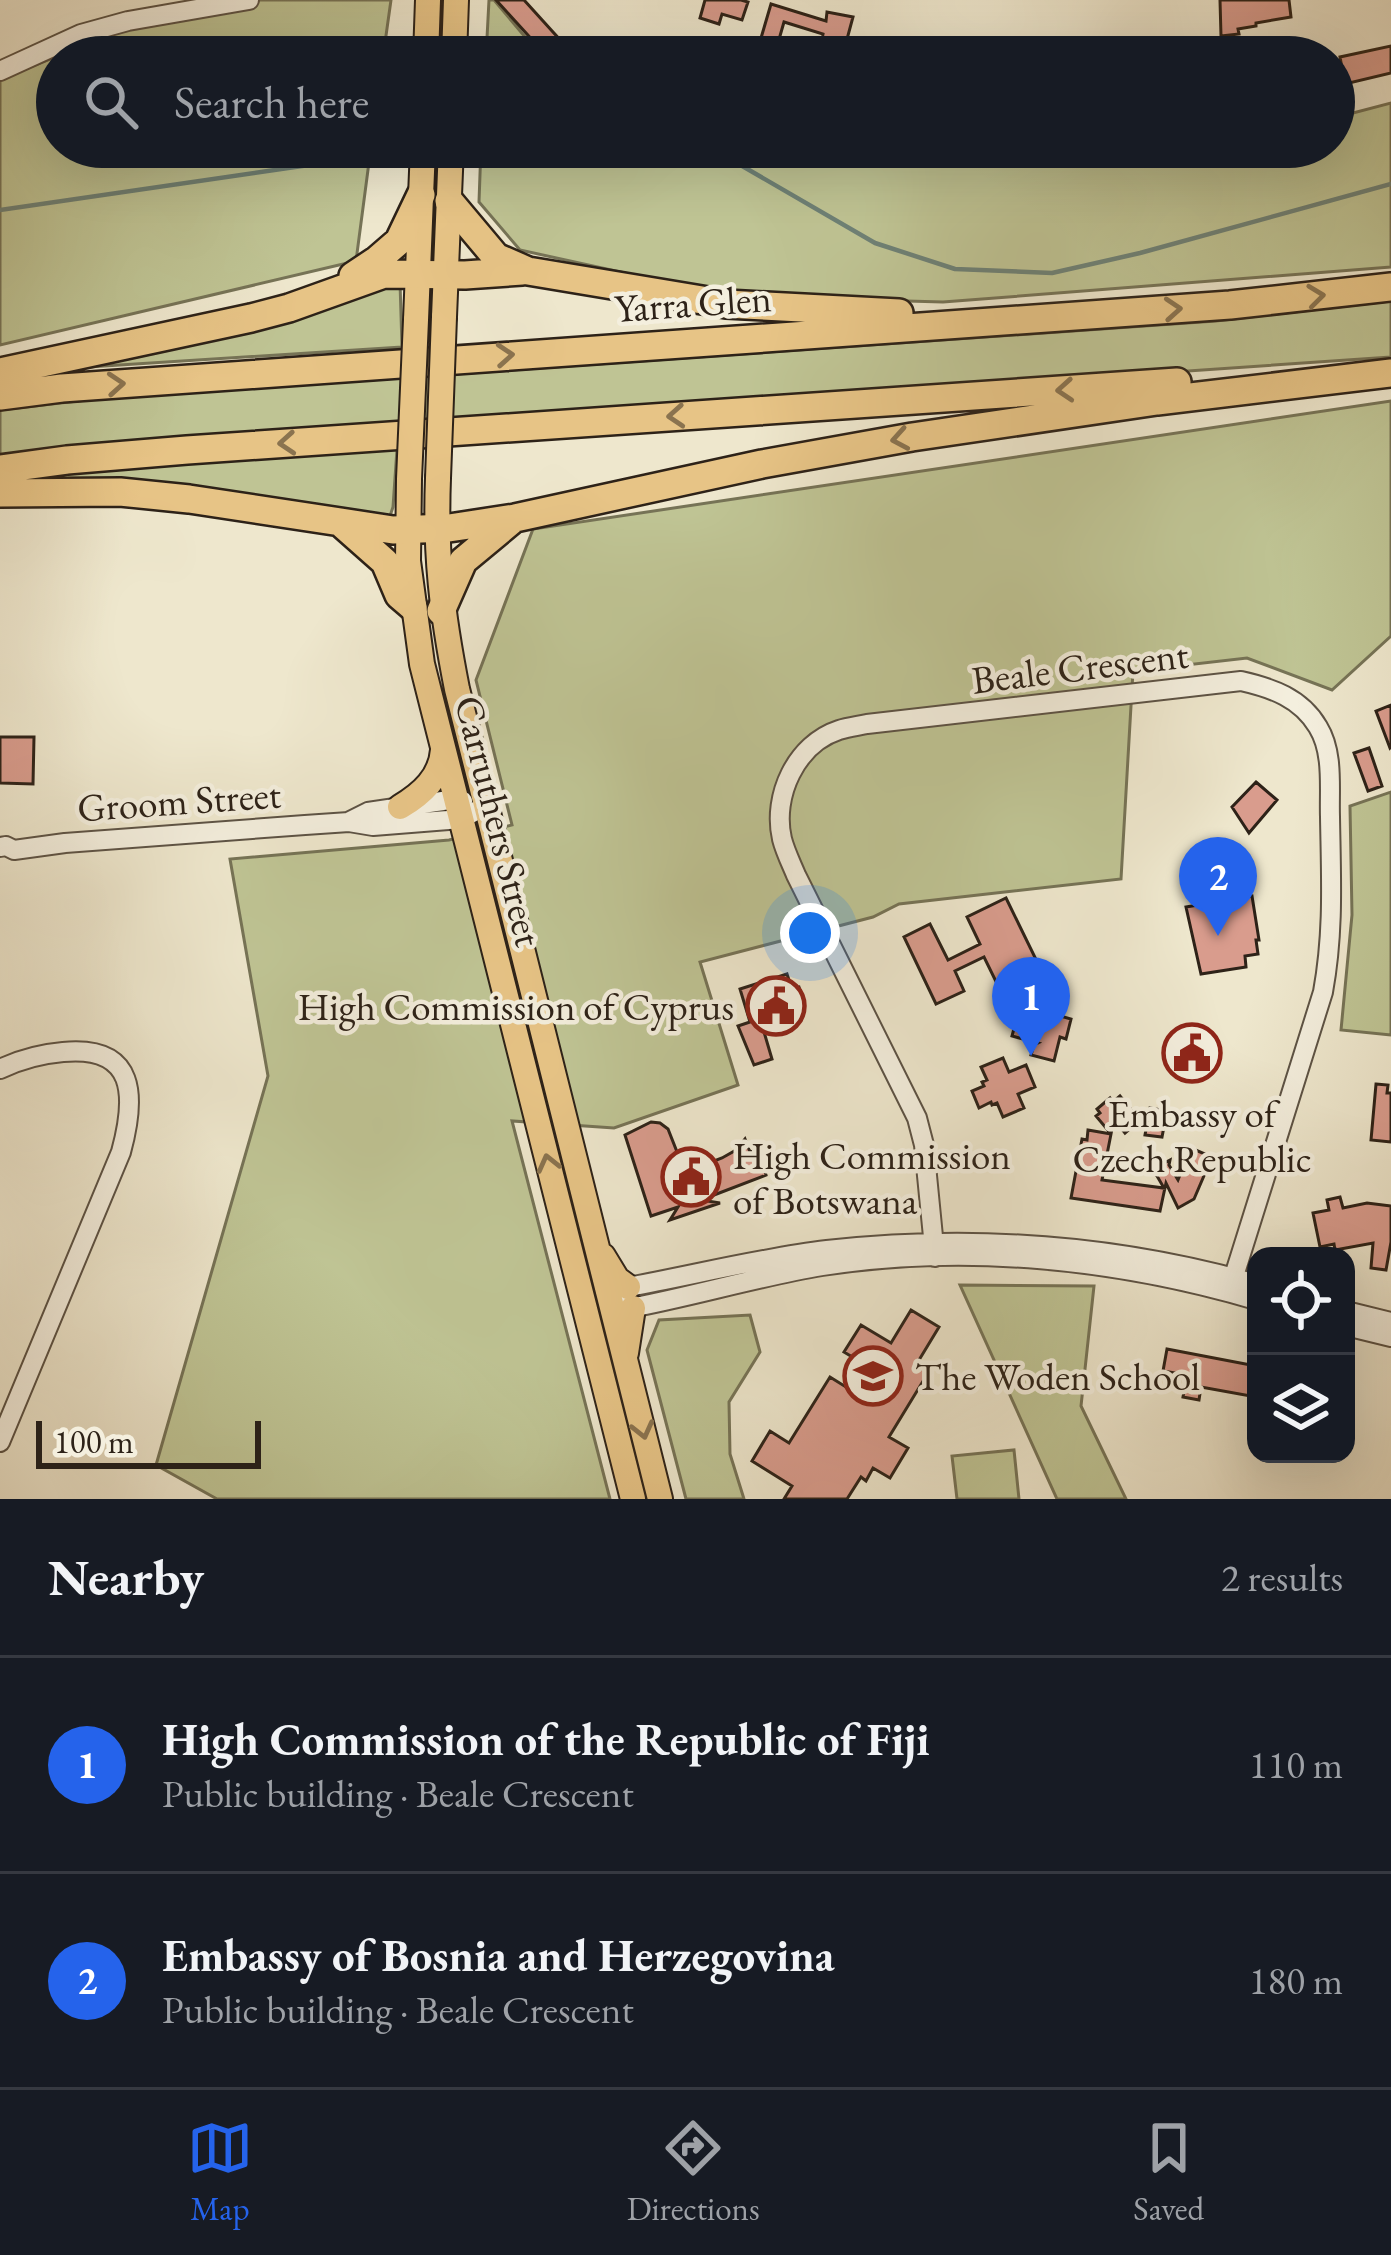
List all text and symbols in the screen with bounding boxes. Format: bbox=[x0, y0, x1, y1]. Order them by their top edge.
search box bbox=[36, 36, 1355, 168]
icon: search bbox=[78, 69, 144, 135]
text: Search here bbox=[174, 73, 369, 131]
street label: Yarra Glen bbox=[613, 272, 773, 334]
one-way arrow bbox=[1306, 284, 1326, 310]
one-way arrow bbox=[1164, 296, 1183, 322]
one-way arrow bbox=[496, 343, 515, 369]
one-way arrow bbox=[107, 372, 126, 398]
one-way arrow bbox=[1055, 376, 1074, 402]
one-way arrow bbox=[666, 403, 685, 429]
one-way arrow bbox=[891, 426, 911, 451]
one-way arrow bbox=[277, 430, 296, 456]
street label: Beale Crescent bbox=[969, 628, 1191, 706]
street label: Carruthers Street bbox=[443, 690, 555, 952]
street label: Groom Street bbox=[76, 768, 282, 834]
pin: 2 bbox=[1179, 837, 1257, 936]
your location bbox=[780, 903, 840, 963]
pin: 1 bbox=[992, 957, 1070, 1056]
public building icon: High Commission of Cyprus bbox=[745, 975, 807, 1037]
place label: High Commission of Cyprus bbox=[298, 981, 734, 1032]
public building icon: Embassy of Czech Republic bbox=[1161, 1022, 1223, 1084]
place label: Embassy of Czech Republic bbox=[1072, 1088, 1312, 1184]
place label: High Commission of Botswana bbox=[733, 1130, 1011, 1226]
public building icon: High Commission of Botswana bbox=[660, 1146, 722, 1208]
one-way arrow bbox=[537, 1154, 562, 1174]
map controls bbox=[1247, 1247, 1355, 1463]
button: locate bbox=[1247, 1247, 1355, 1355]
school or university icon: The Woden School bbox=[842, 1345, 904, 1407]
place label: The Woden School bbox=[915, 1351, 1200, 1402]
button: layers bbox=[1247, 1355, 1355, 1463]
scale bar bbox=[36, 1415, 261, 1468]
text: 100 m bbox=[54, 1420, 134, 1463]
one-way arrow bbox=[628, 1420, 653, 1440]
text: Nearby bbox=[48, 1544, 204, 1610]
text: 2 results bbox=[1221, 1552, 1343, 1603]
text: High Commission of the Republic of Fiji bbox=[162, 1710, 930, 1768]
text: 1 bbox=[77, 1739, 97, 1790]
text: 110 m bbox=[1249, 1739, 1343, 1790]
text: Public building · Beale Crescent bbox=[162, 1768, 634, 1819]
text: Embassy of Bosnia and Herzegovina bbox=[162, 1926, 835, 1984]
text: 2 bbox=[77, 1955, 97, 2006]
text: 180 m bbox=[1249, 1955, 1343, 2006]
text: Public building · Beale Crescent bbox=[162, 1984, 634, 2035]
tab: Map bbox=[187, 2115, 253, 2230]
tab: Directions bbox=[627, 2115, 760, 2230]
tab: Saved bbox=[1133, 2115, 1204, 2230]

